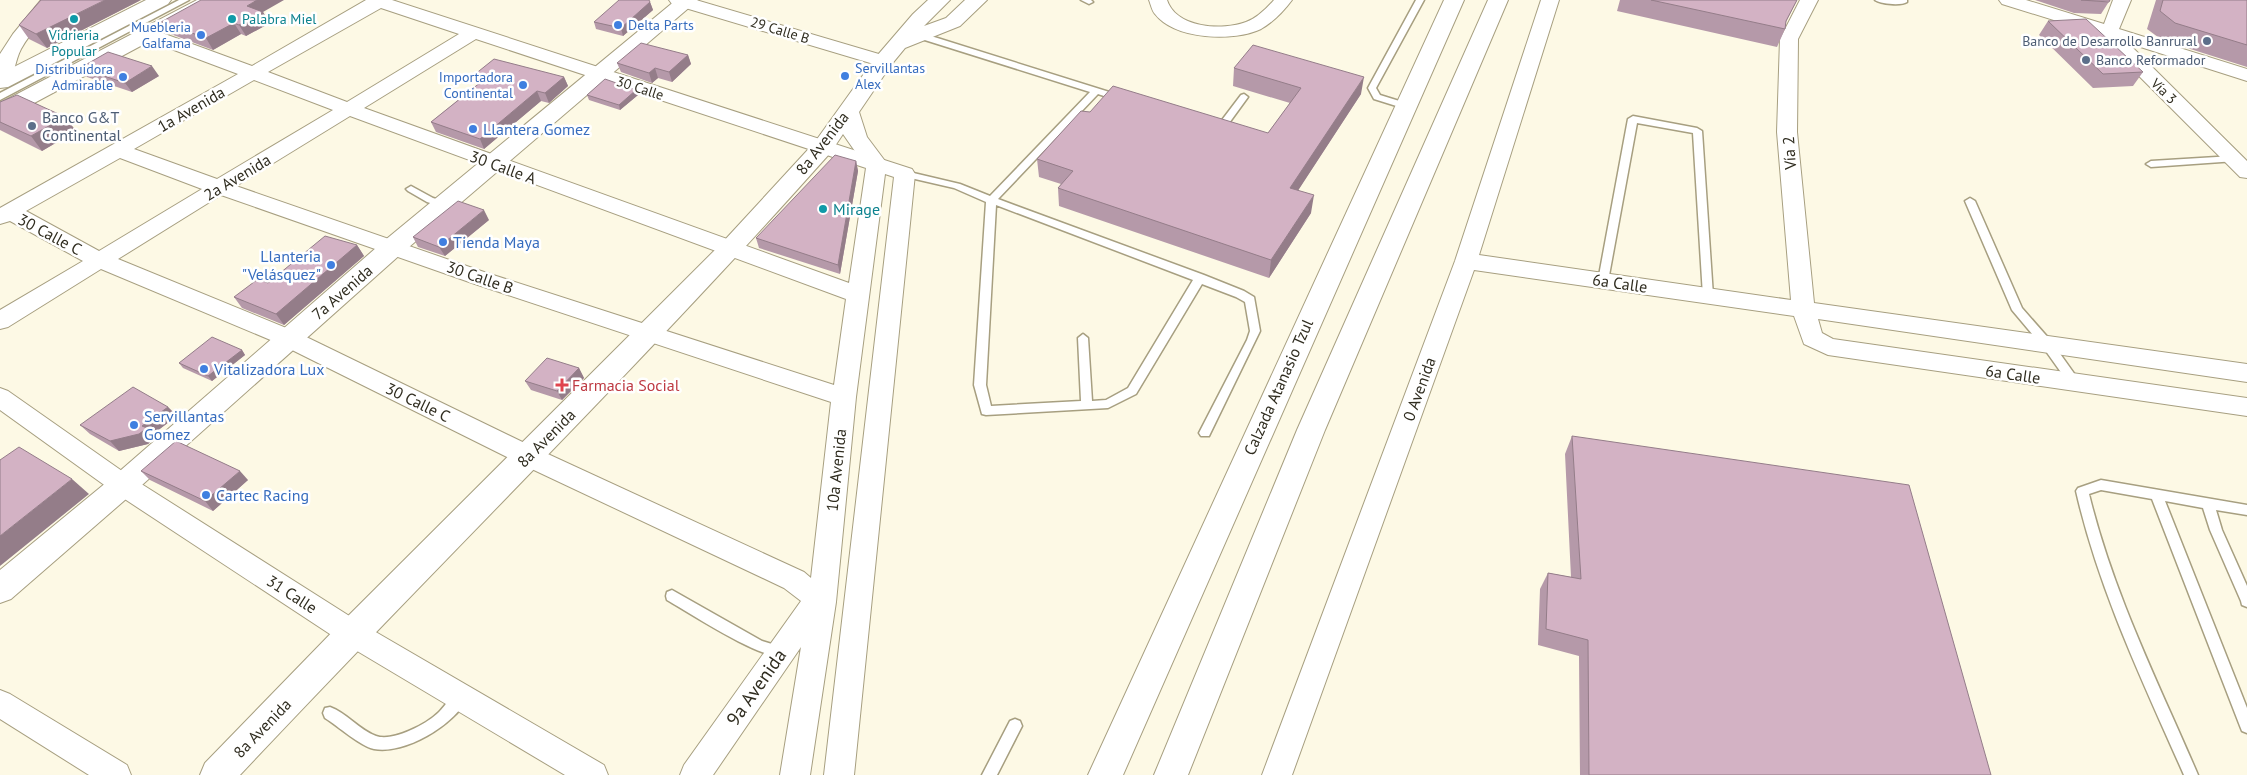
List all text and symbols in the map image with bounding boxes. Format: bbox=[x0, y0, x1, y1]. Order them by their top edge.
place label: Palabra Miel bbox=[242, 10, 316, 28]
street label: 29 Calle B bbox=[748, 12, 812, 48]
marker: Vidrieria Popular bbox=[68, 13, 80, 25]
marker: Palabra Miel bbox=[226, 13, 238, 25]
place label: Delta Parts bbox=[628, 16, 694, 34]
place label: Muebleria Galfama bbox=[131, 18, 191, 52]
marker: Delta Parts bbox=[612, 19, 624, 31]
place label: Vidrieria Popular bbox=[48, 26, 99, 60]
marker: Muebleria Galfama bbox=[195, 29, 207, 41]
place label: Banco de Desarrollo Banrural bbox=[2022, 32, 2197, 50]
marker: Banco de Desarrollo Banrural bbox=[2201, 35, 2213, 47]
place label: Banco Reformador bbox=[2096, 51, 2206, 69]
marker: Banco Reformador bbox=[2080, 54, 2092, 66]
place label: Servillantas Alex bbox=[855, 59, 925, 93]
place label: Distribuidora Admirable bbox=[35, 60, 113, 94]
place label: Importadora Continental bbox=[439, 68, 513, 102]
marker: Servillantas Alex bbox=[839, 70, 851, 82]
marker: Distribuidora Admirable bbox=[117, 71, 129, 83]
street label: 30 Calle bbox=[614, 72, 666, 104]
street label: Vía 3 bbox=[2146, 74, 2181, 108]
marker: Importadora Continental bbox=[517, 79, 529, 91]
street label: 1a Avenida bbox=[154, 82, 228, 136]
place label: Banco G&T Continental bbox=[42, 107, 122, 145]
street label: 8a Avenida bbox=[791, 108, 853, 178]
place label: Llantera Gomez bbox=[483, 119, 590, 139]
marker: Banco G&T Continental bbox=[26, 120, 38, 132]
marker: Llantera Gomez bbox=[467, 123, 479, 135]
street label: Vía 2 bbox=[1778, 136, 1800, 171]
street label: 30 Calle A bbox=[467, 146, 539, 188]
street label: 2a Avenida bbox=[200, 149, 274, 205]
place label: Mirage bbox=[833, 199, 880, 219]
marker: Mirage bbox=[817, 203, 829, 215]
street label: 30 Calle C bbox=[15, 209, 85, 259]
place label: Tienda Maya bbox=[453, 232, 540, 252]
marker: Tienda Maya bbox=[437, 236, 449, 248]
place label: Llanteria "Velásquez" bbox=[242, 246, 321, 284]
street label: 30 Calle B bbox=[444, 256, 516, 298]
marker: Llanteria "Velásquez" bbox=[325, 259, 337, 271]
street label: 7a Avenida bbox=[308, 260, 376, 324]
street label: 6a Calle bbox=[1591, 269, 1649, 297]
street label: Calzada Atanasio Tzul bbox=[1239, 316, 1317, 458]
street label: 0 Avenida bbox=[1398, 354, 1440, 424]
place label: Vitalizadora Lux bbox=[213, 359, 324, 379]
street label: 6a Calle bbox=[1984, 360, 2042, 388]
marker: Vitalizadora Lux bbox=[198, 363, 210, 375]
place label: Farmacia Social bbox=[572, 375, 680, 395]
street label: 30 Calle C bbox=[382, 378, 454, 426]
marker: Farmacia Social bbox=[556, 379, 568, 391]
street label: 8a Avenida bbox=[513, 405, 579, 471]
place label: Servillantas Gomez bbox=[144, 406, 224, 444]
marker: Servillantas Gomez bbox=[128, 419, 140, 431]
street label: 10a Avenida bbox=[822, 428, 850, 512]
place label: Cartec Racing bbox=[216, 485, 309, 505]
marker: Cartec Racing bbox=[200, 489, 212, 501]
street label: 31 Calle bbox=[263, 570, 321, 618]
street label: 9a Avenida bbox=[721, 644, 791, 730]
street label: 8a Avenida bbox=[229, 694, 295, 762]

